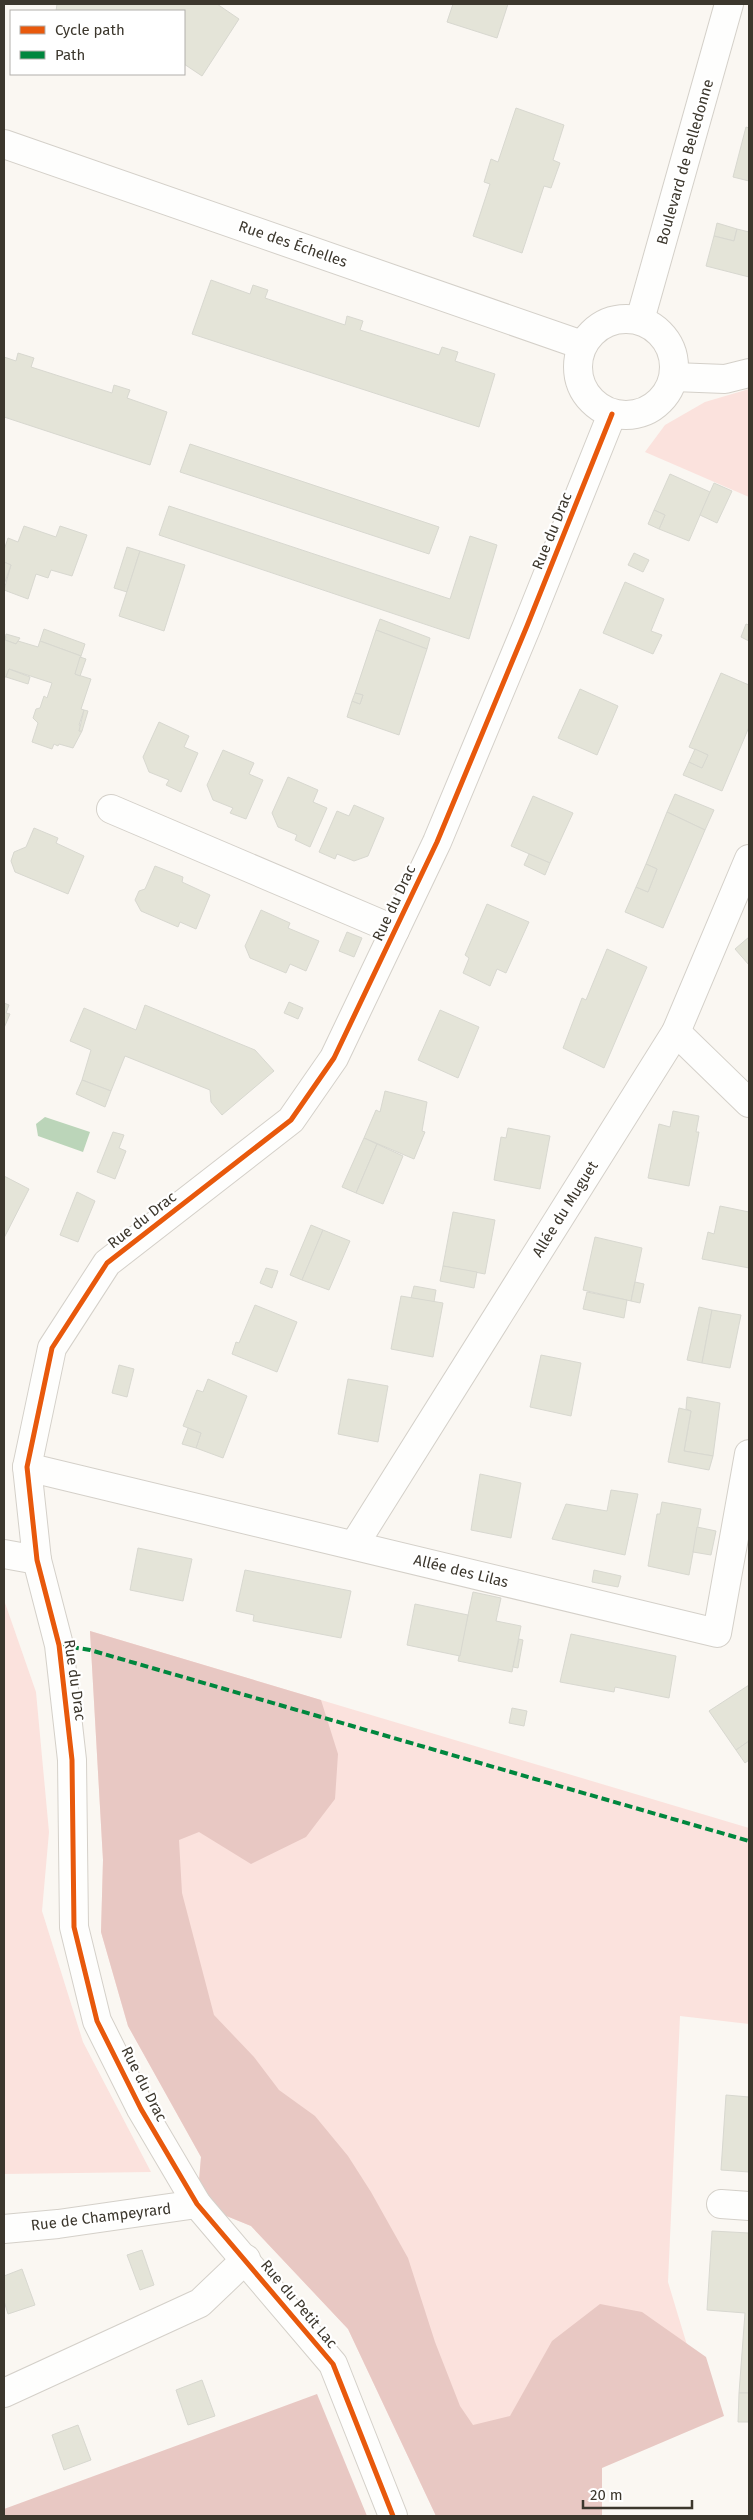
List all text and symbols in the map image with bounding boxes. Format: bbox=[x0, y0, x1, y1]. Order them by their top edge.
legend bbox=[10, 10, 185, 75]
text: Cycle path bbox=[55, 21, 125, 39]
text: Path bbox=[55, 46, 85, 64]
street label: Boulevard de Belledonne bbox=[653, 77, 717, 247]
street label: Rue des Échelles bbox=[236, 217, 350, 271]
street label: Rue du Drac bbox=[528, 490, 576, 572]
street label: Rue du Drac bbox=[369, 862, 419, 944]
street label: Allée du Muguet bbox=[528, 1157, 602, 1260]
street label: Rue du Drac bbox=[104, 1188, 180, 1252]
street label: Allée des Lilas bbox=[412, 1551, 510, 1591]
street label: Rue du Drac bbox=[60, 1638, 90, 1722]
street label: Rue du Drac bbox=[117, 2043, 171, 2125]
street label: Rue de Champeyrard bbox=[30, 2199, 172, 2235]
street label: Rue du Petit Lac bbox=[257, 2256, 341, 2352]
scale bar bbox=[583, 2478, 692, 2510]
text: 20 m bbox=[590, 2486, 623, 2504]

